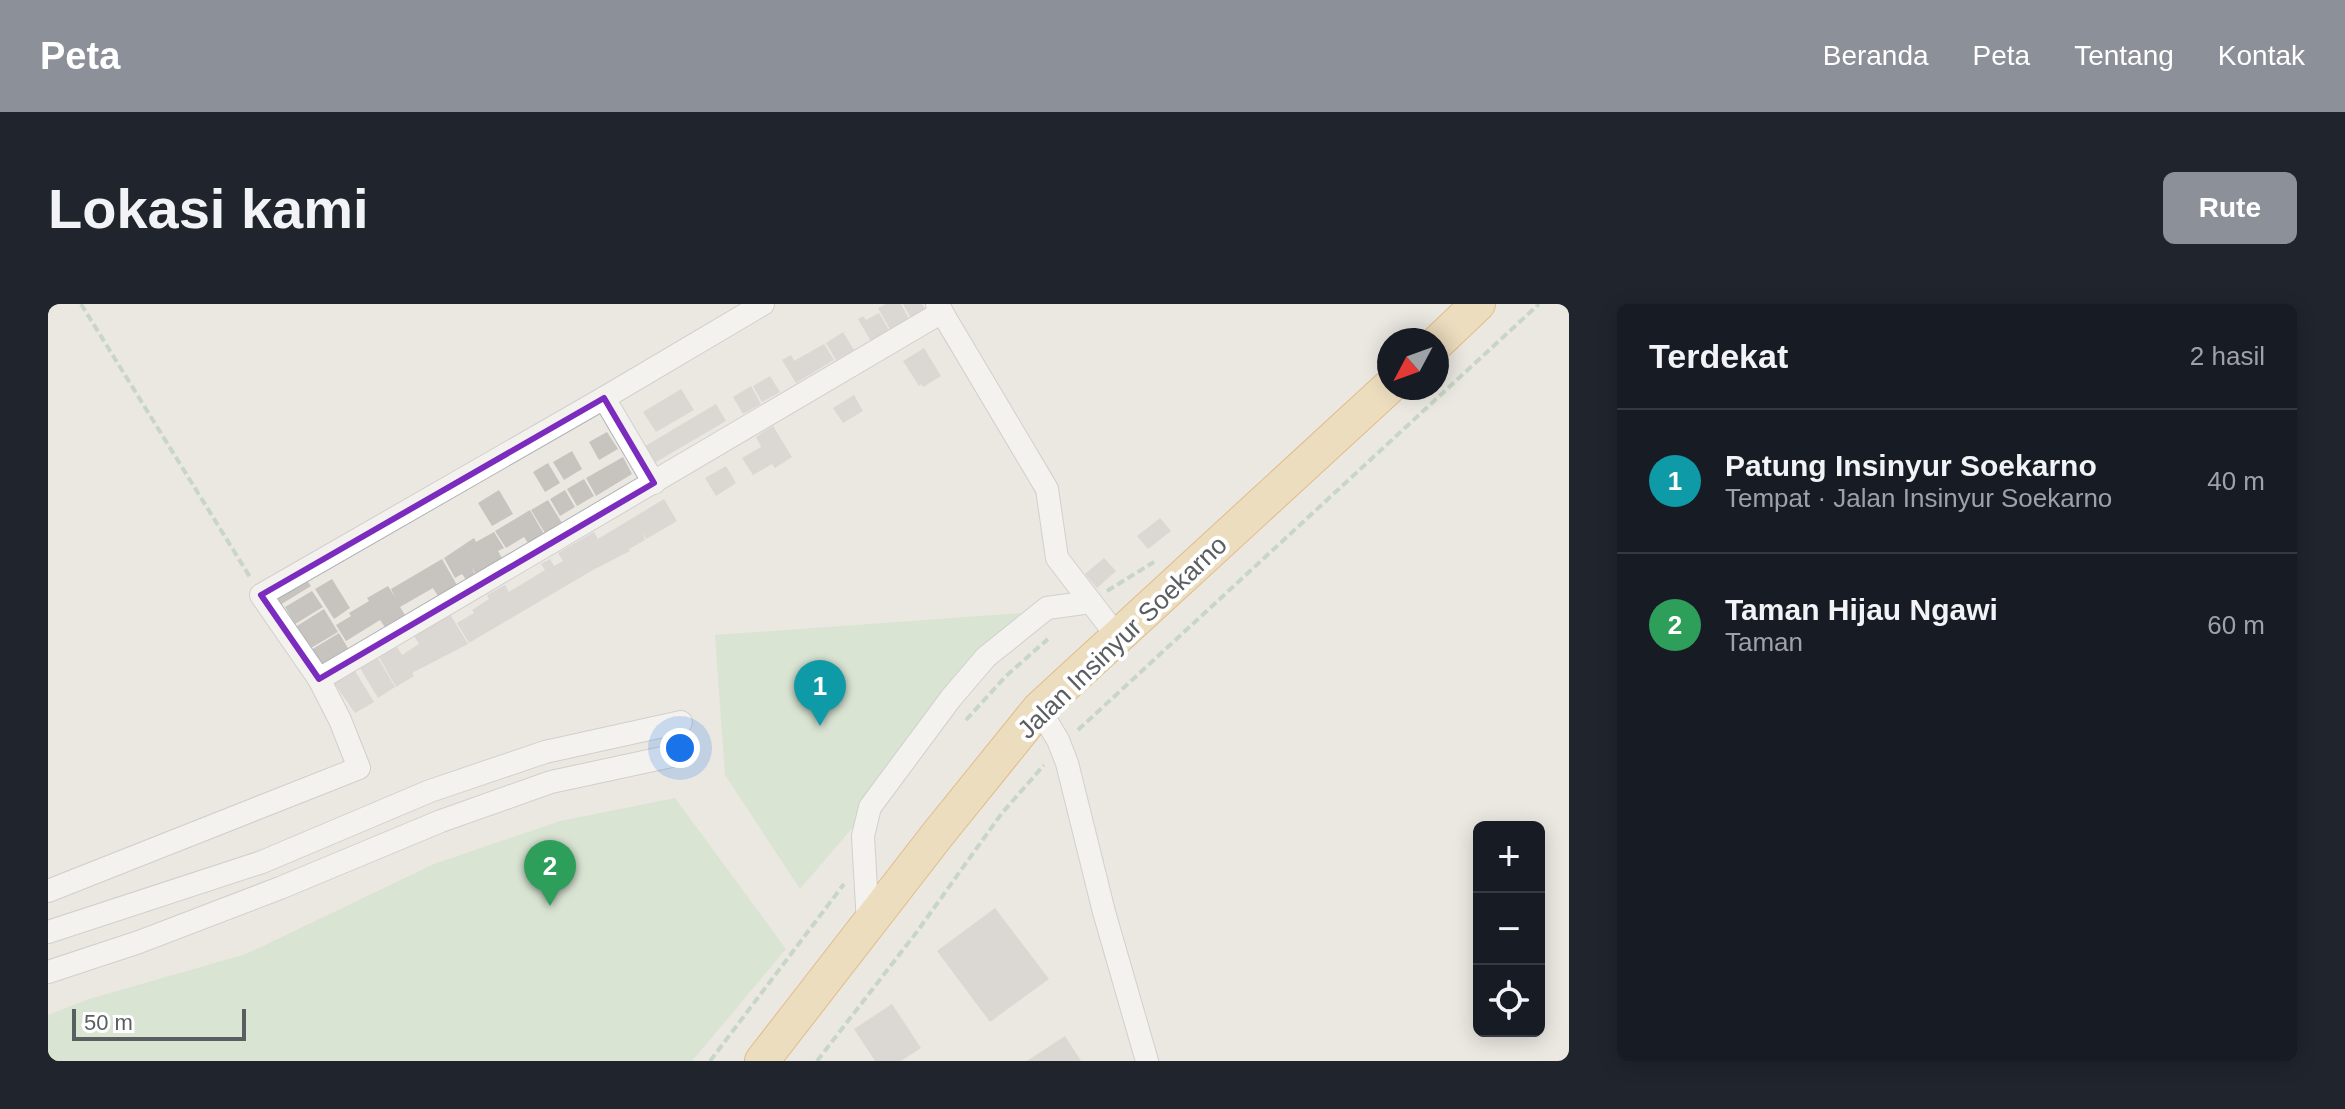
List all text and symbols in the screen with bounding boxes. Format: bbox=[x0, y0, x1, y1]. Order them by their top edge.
text: Peta bbox=[40, 35, 120, 77]
text: Beranda bbox=[1823, 40, 1929, 71]
text: Peta bbox=[1973, 40, 2030, 71]
text: Tentang bbox=[2074, 40, 2174, 71]
text: Kontak bbox=[2218, 40, 2305, 71]
button: Rute bbox=[2163, 172, 2297, 244]
text: Lokasi kami bbox=[48, 177, 369, 240]
north arrow bbox=[1377, 328, 1449, 400]
text: Terdekat bbox=[1649, 337, 1788, 375]
text: 2 hasil bbox=[2190, 341, 2265, 371]
text: Patung Insinyur Soekarno bbox=[1725, 449, 2097, 482]
text: 1 bbox=[1668, 466, 1682, 496]
text: 40 m bbox=[2207, 466, 2265, 496]
text: Tempat · Jalan Insinyur Soekarno bbox=[1725, 483, 2112, 513]
street label: Jalan Insinyur Soekarno bbox=[1011, 529, 1233, 745]
text: Taman Hijau Ngawi bbox=[1725, 593, 1998, 626]
text: 2 bbox=[1668, 610, 1682, 640]
text: 60 m bbox=[2207, 610, 2265, 640]
text: Taman bbox=[1725, 627, 1803, 657]
pin: 1 bbox=[794, 660, 846, 726]
your location bbox=[660, 728, 700, 768]
map controls bbox=[1473, 821, 1545, 1037]
button: + bbox=[1473, 821, 1545, 893]
pin: 2 bbox=[524, 840, 576, 906]
button: − bbox=[1473, 893, 1545, 965]
button: locate bbox=[1473, 965, 1545, 1037]
scale bar bbox=[72, 1005, 246, 1041]
text: 50 m bbox=[84, 1010, 133, 1035]

